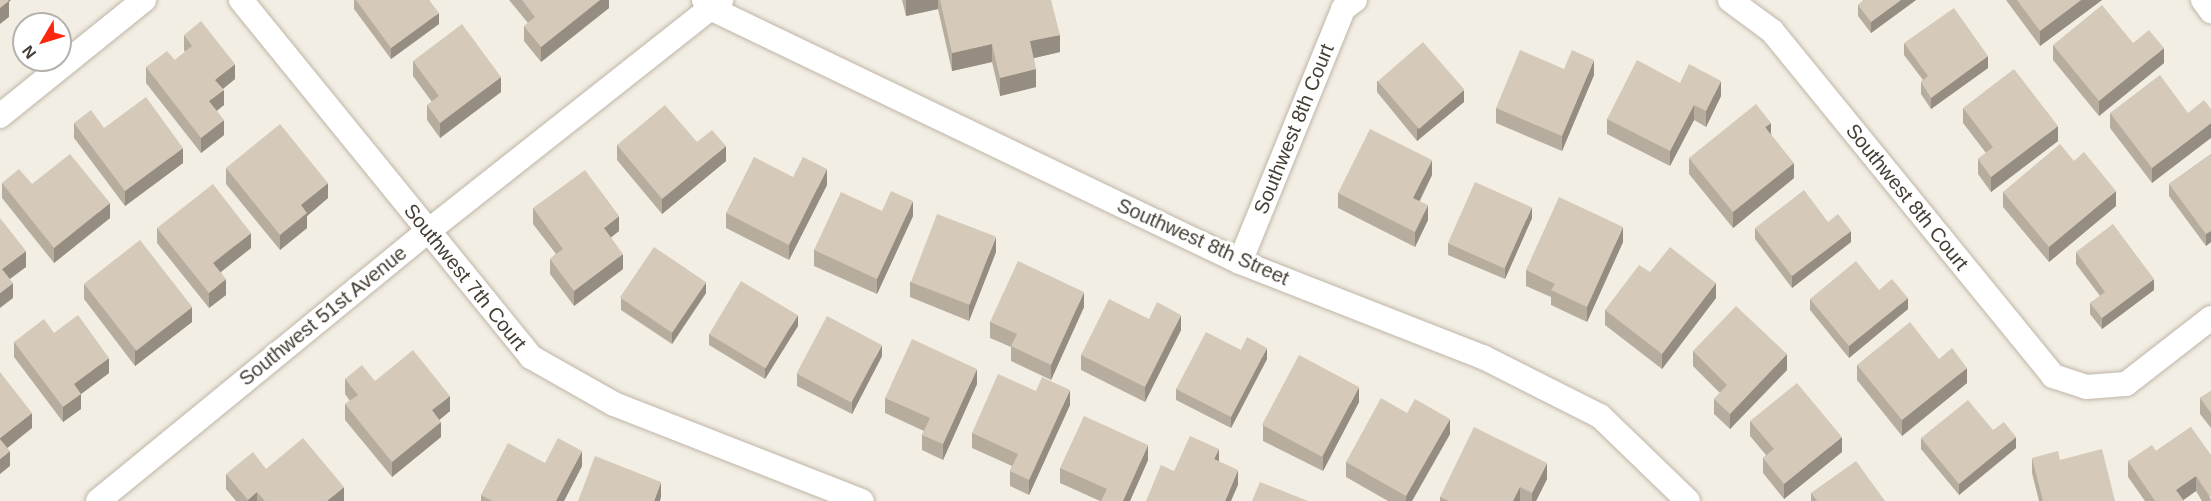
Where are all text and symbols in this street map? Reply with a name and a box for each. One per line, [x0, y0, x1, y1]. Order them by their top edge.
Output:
north arrow [12, 12, 72, 72]
street label: Southwest 8th Court [1249, 40, 1339, 218]
text: N [19, 42, 39, 62]
street label: Southwest 8th Court [1841, 119, 1973, 275]
street label: Southwest 8th Street [1113, 193, 1293, 291]
street label: Southwest 7th Court [399, 199, 531, 355]
street label: Southwest 51st Avenue [234, 241, 412, 391]

